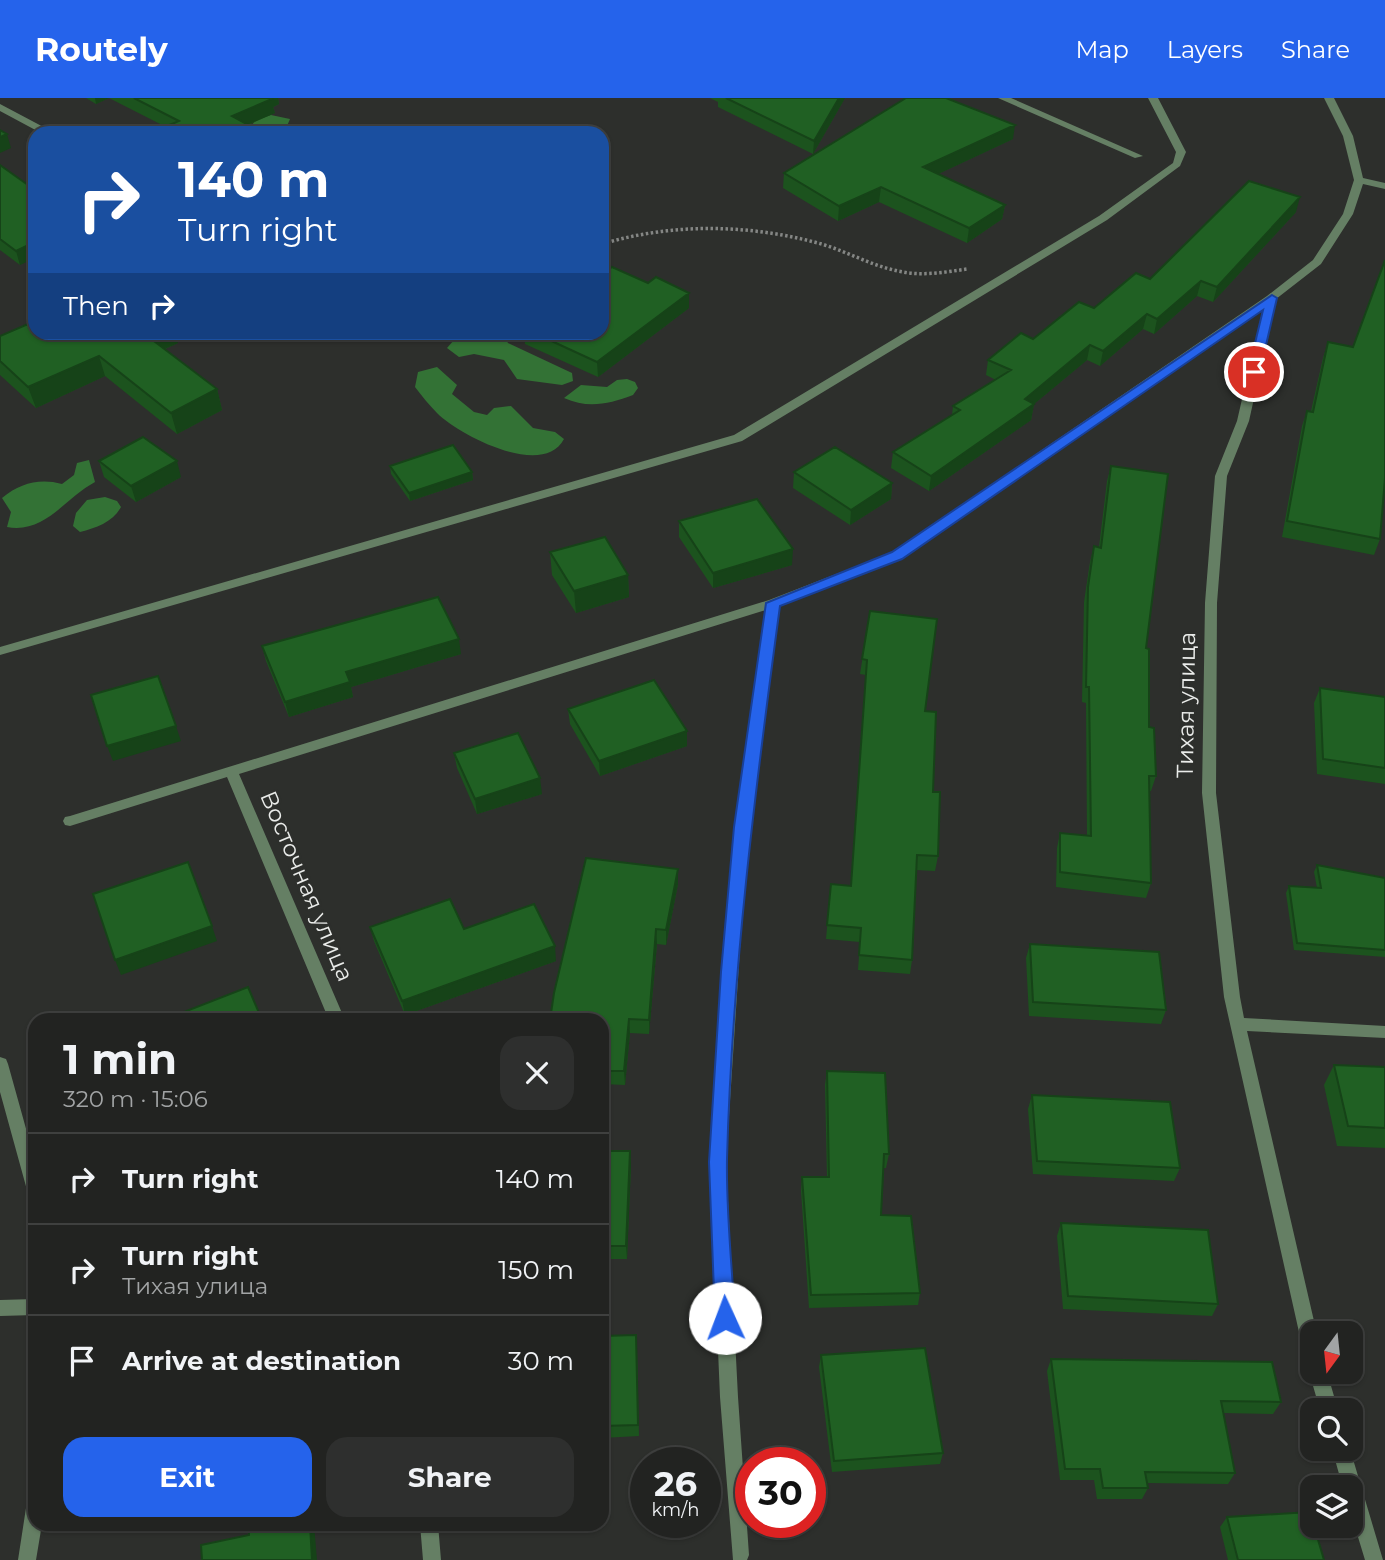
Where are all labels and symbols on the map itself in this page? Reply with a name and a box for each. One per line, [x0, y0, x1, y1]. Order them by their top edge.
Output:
pin [1224, 342, 1284, 402]
street label: Тихая улица [1171, 632, 1201, 778]
street label: Восточная улица [254, 787, 360, 985]
position arrow [688, 1281, 762, 1355]
north arrow [1300, 1321, 1363, 1384]
speed limit sign: 30 [735, 1447, 826, 1538]

